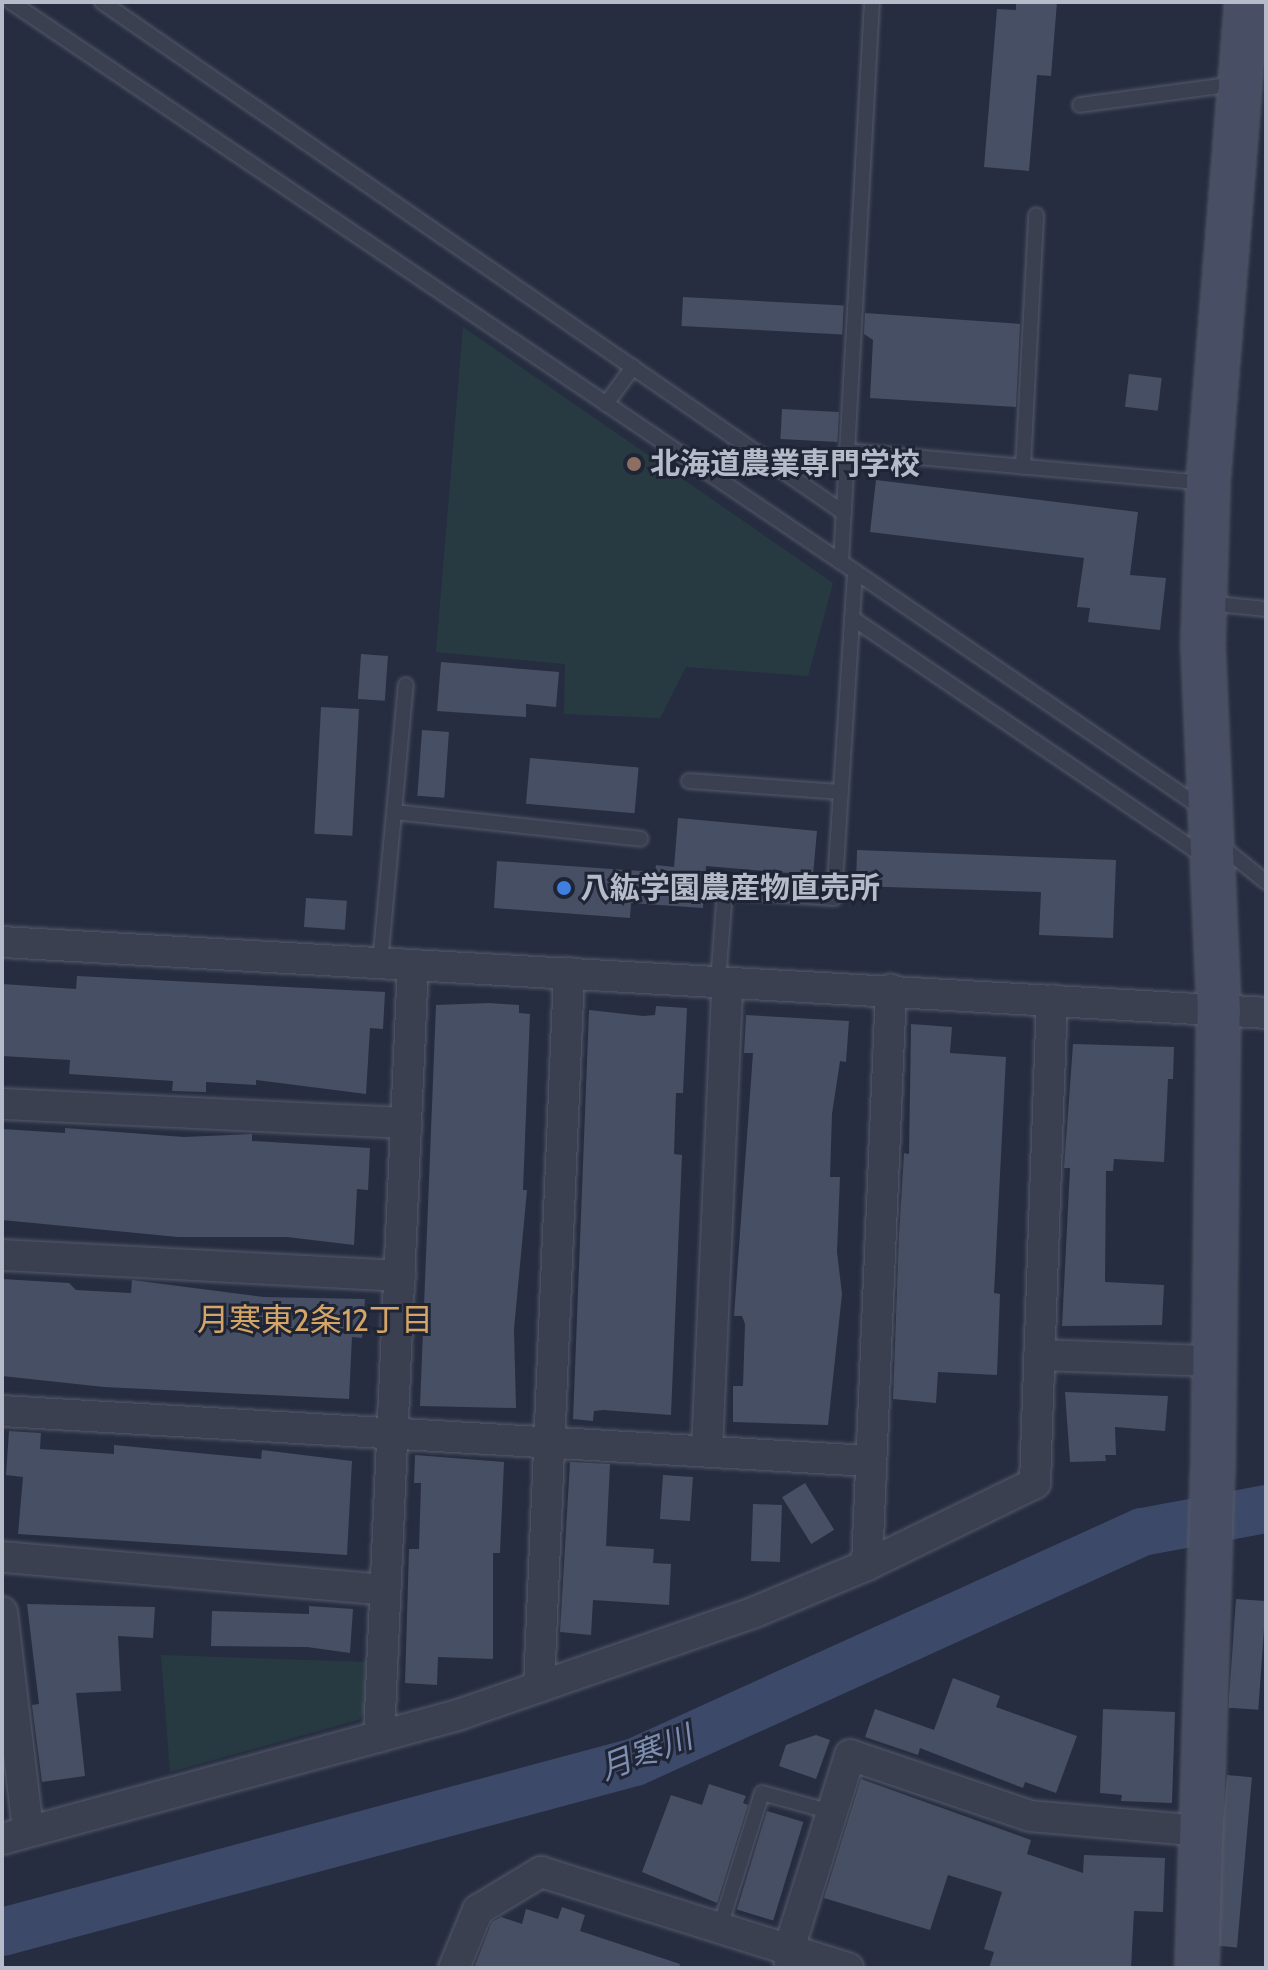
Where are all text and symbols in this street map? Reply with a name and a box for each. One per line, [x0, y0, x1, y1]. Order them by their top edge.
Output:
place label: 北海道農業専門学校 [650, 446, 920, 482]
marker: 北海道農業専門学校 [625, 455, 643, 473]
place label: 八紘学園農産物直売所 [580, 870, 880, 906]
marker: 八紘学園農産物直売所 [555, 879, 573, 897]
district label: 月寒東2条12丁目 [197, 1301, 433, 1339]
water label: 月寒川 [594, 1718, 698, 1788]

